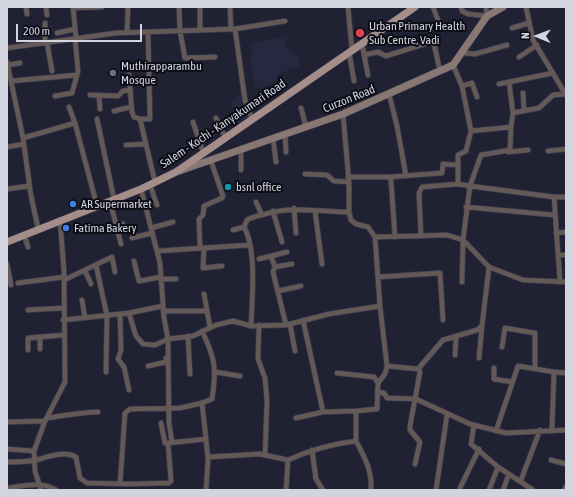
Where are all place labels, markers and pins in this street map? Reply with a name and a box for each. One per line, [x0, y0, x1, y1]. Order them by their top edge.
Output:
place label: Urban Primary Health Sub Centre, Vadi [369, 19, 465, 47]
marker: Urban Primary Health Sub Centre, Vadi [354, 27, 366, 39]
place label: Muthirapparambu Mosque [121, 59, 202, 87]
marker: Muthirapparambu Mosque [108, 68, 118, 78]
place label: bsnl office [236, 180, 281, 194]
marker: bsnl office [223, 182, 233, 192]
place label: AR Supermarket [81, 197, 152, 211]
marker: AR Supermarket [68, 199, 78, 209]
place label: Fatima Bakery [74, 221, 136, 235]
marker: Fatima Bakery [61, 223, 71, 233]

